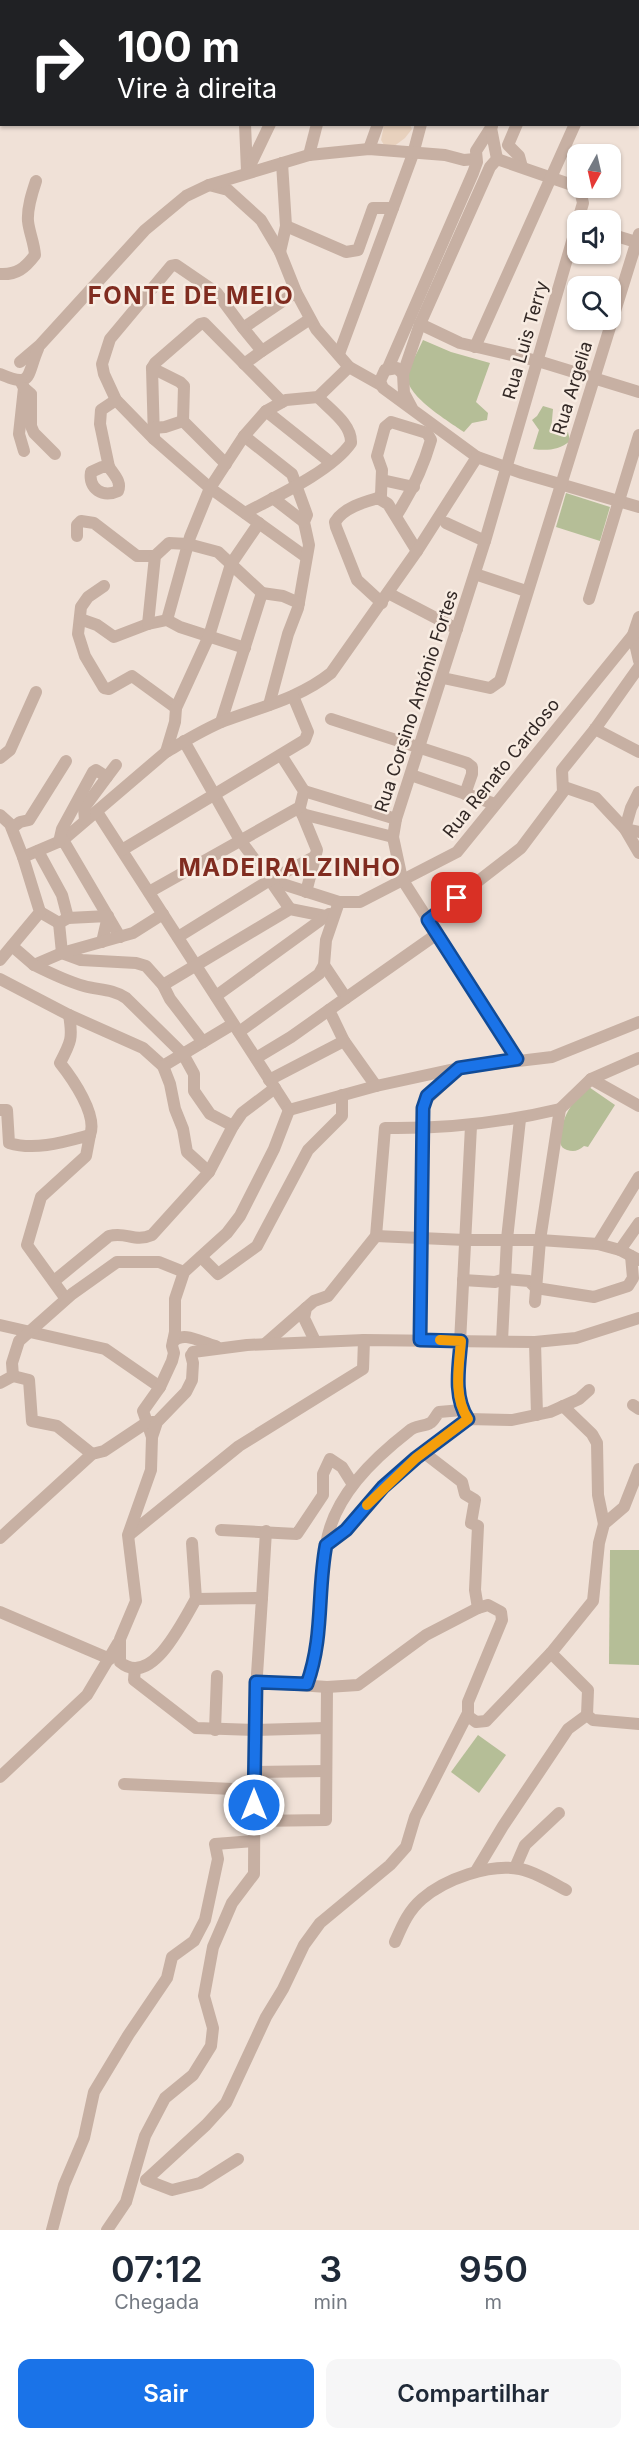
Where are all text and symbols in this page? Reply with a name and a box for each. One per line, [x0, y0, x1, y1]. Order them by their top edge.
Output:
text: 100 m [117, 21, 240, 72]
icon: right [18, 24, 96, 102]
text: Vire à direita [117, 72, 277, 105]
north arrow [567, 144, 621, 198]
map controls [567, 144, 621, 330]
button: sound [567, 210, 621, 264]
button: search [567, 276, 621, 330]
street label: Rua Luis Terry [498, 278, 552, 402]
district label: FONTE DE MEIO [88, 281, 294, 310]
street label: Rua Argelia [548, 339, 596, 437]
street label: Rua Corsino António Fortes [370, 587, 462, 815]
street label: Rua Renato Cardoso [438, 694, 564, 842]
district label: MADEIRALZINHO [178, 853, 402, 882]
pin [431, 872, 482, 923]
icon: arrive [440, 881, 473, 914]
position arrow [222, 1773, 286, 1837]
text: 07:12 [111, 2247, 203, 2291]
text: 3 [319, 2247, 342, 2291]
text: 950 [459, 2247, 528, 2291]
text: Chegada [114, 2290, 199, 2314]
text: min [314, 2290, 348, 2314]
text: m [485, 2290, 502, 2314]
button: Sair [18, 2359, 314, 2428]
button: Compartilhar [326, 2359, 621, 2428]

